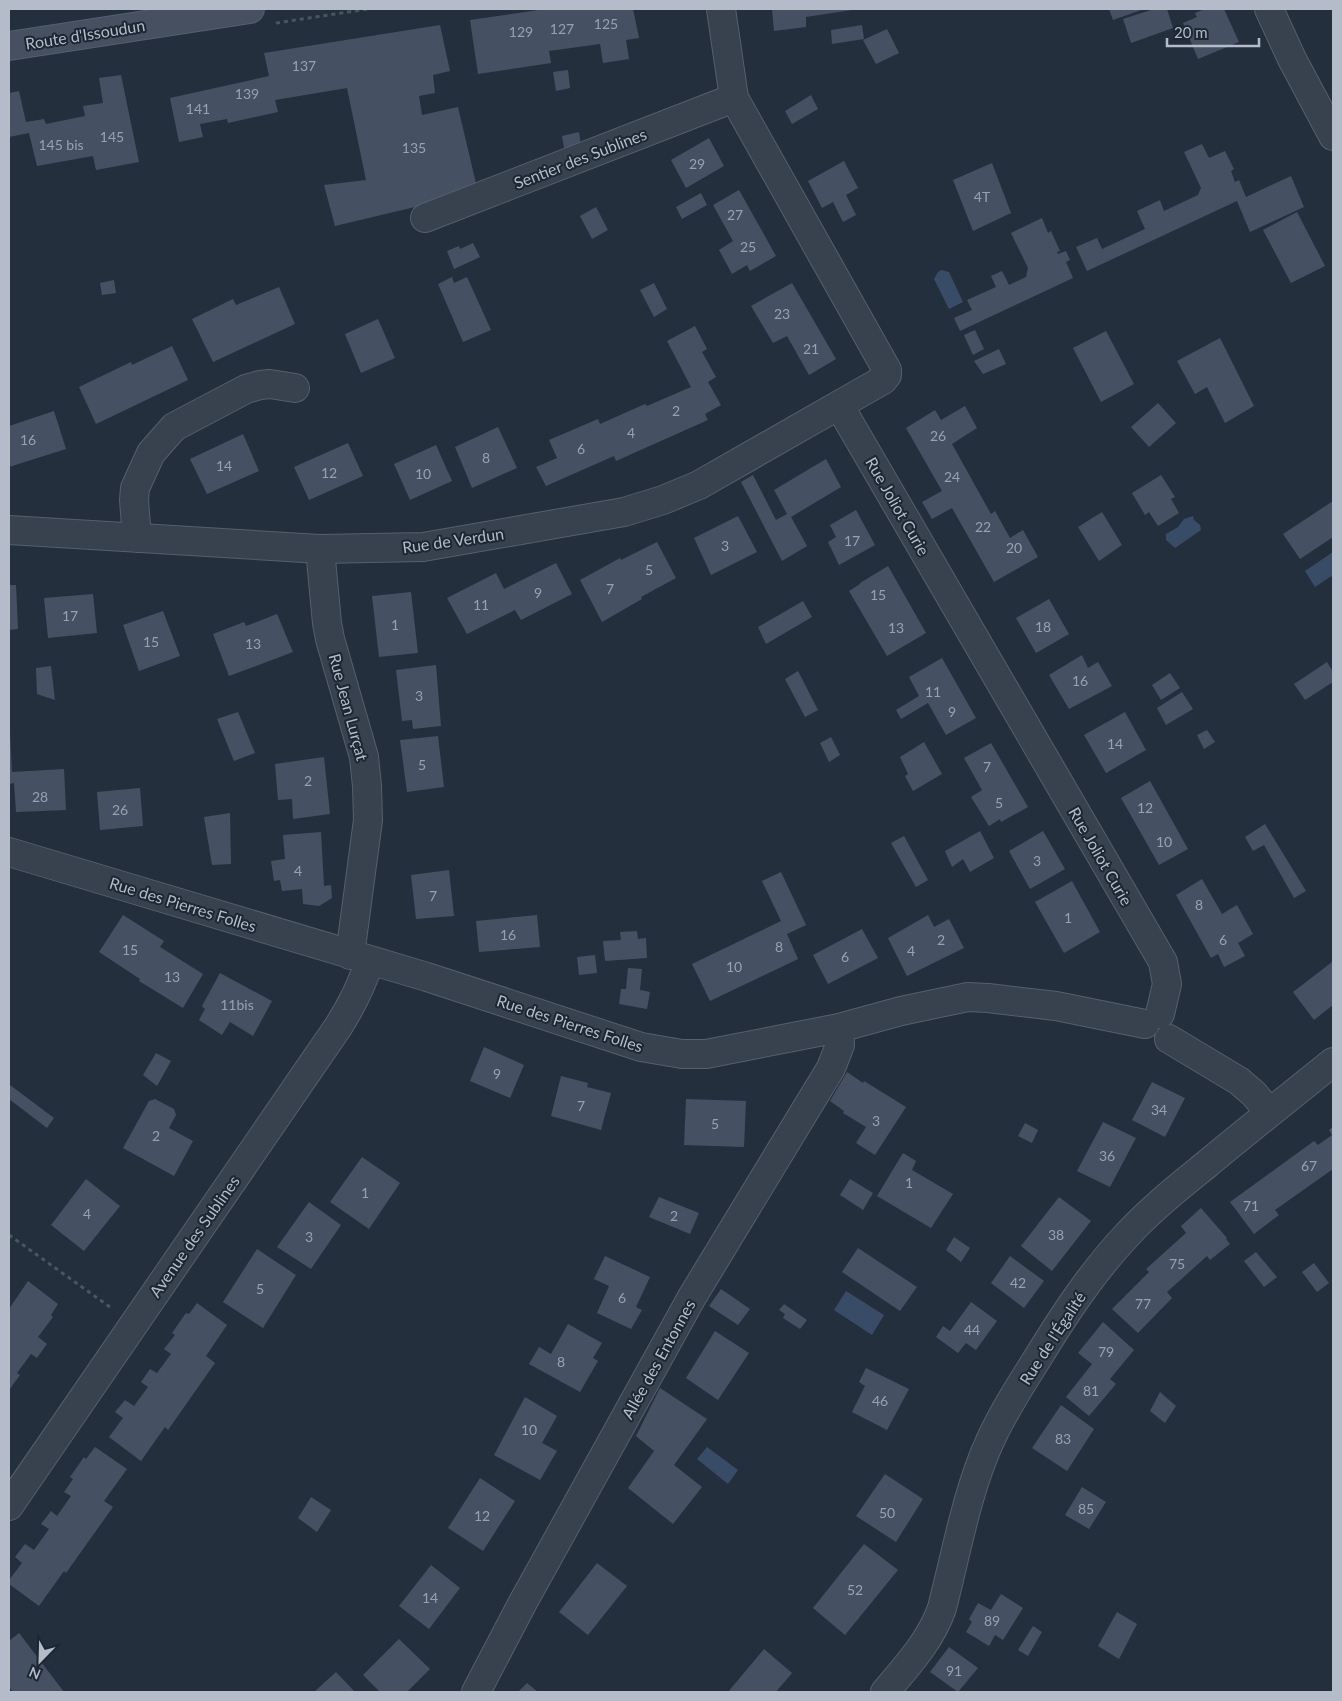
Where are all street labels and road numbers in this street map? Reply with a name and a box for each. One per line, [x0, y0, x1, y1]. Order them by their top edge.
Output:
street label: Route d'Issoudun [24, 15, 146, 53]
street label: Sentier des Sublines [511, 124, 649, 192]
street label: Rue Joliot Curie [862, 454, 934, 558]
street label: Rue de Verdun [401, 523, 505, 557]
street label: Rue Jean Lurçat [326, 651, 372, 763]
street label: Rue Joliot Curie [1065, 804, 1137, 908]
street label: Rue des Pierres Folles [107, 873, 259, 935]
street label: Rue des Pierres Folles [495, 990, 646, 1056]
street label: Avenue des Sublines [145, 1172, 243, 1300]
street label: Rue de l'Égalité [1015, 1288, 1089, 1388]
street label: Allée des Entonnes [617, 1296, 699, 1422]

